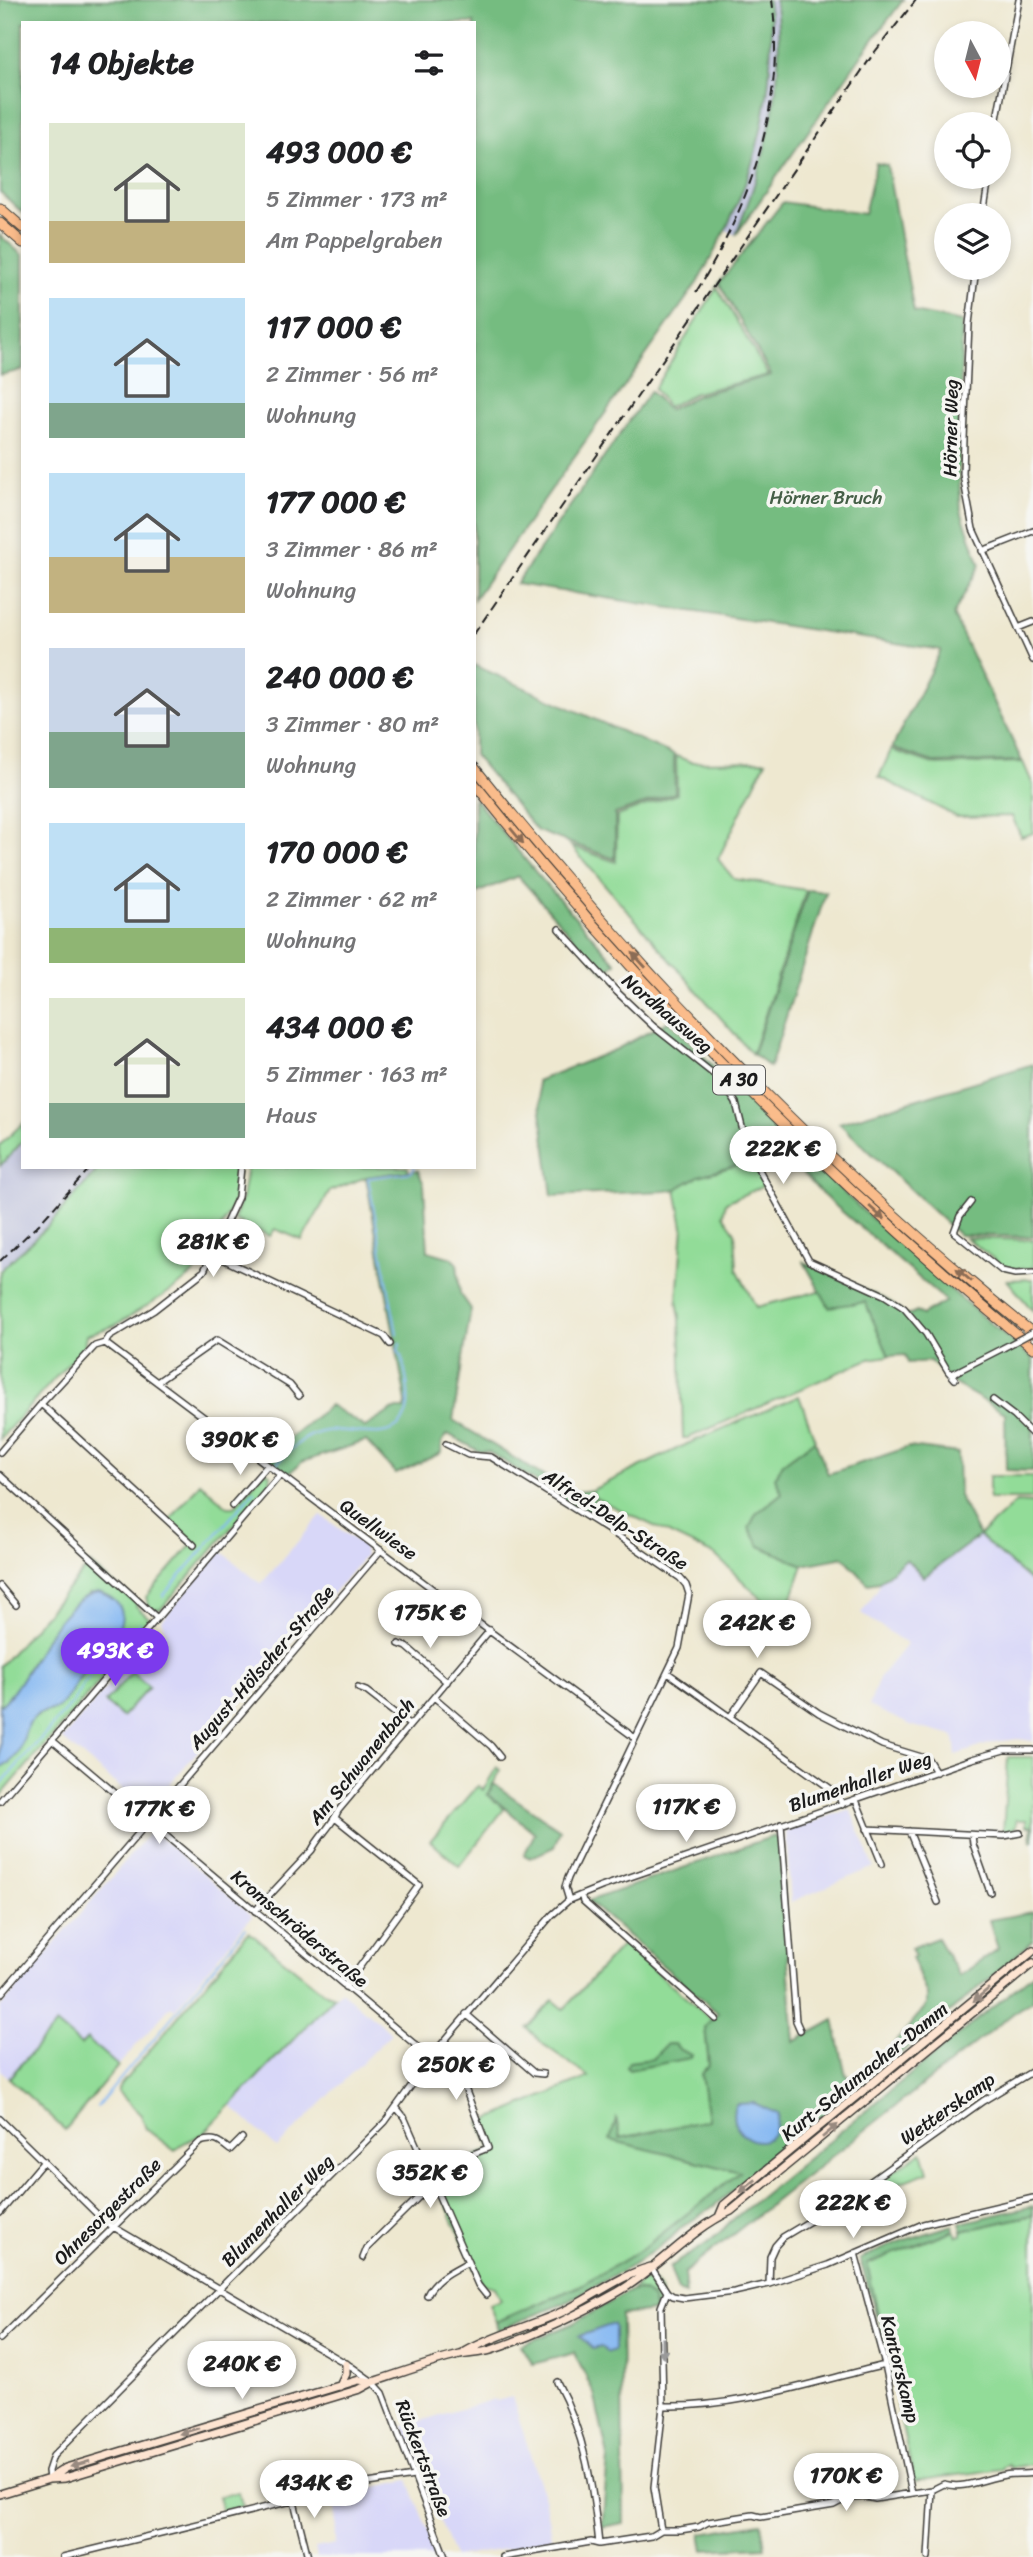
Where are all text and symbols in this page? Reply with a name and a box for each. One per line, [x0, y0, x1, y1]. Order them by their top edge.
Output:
north arrow [934, 21, 1012, 98]
map controls [934, 21, 1011, 280]
text: 14 Objekte [49, 36, 194, 90]
icon: filters [410, 44, 448, 82]
button: locate [934, 112, 1011, 189]
text: 493 000 € [266, 125, 412, 179]
icon: home [105, 151, 189, 235]
text: 5 Zimmer · 173 m² [266, 179, 448, 220]
button: layers [934, 203, 1011, 280]
text: Am Pappelgraben [266, 220, 442, 261]
text: 117 000 € [266, 300, 401, 354]
icon: home [105, 326, 189, 410]
text: 2 Zimmer · 56 m² [266, 354, 439, 395]
street label: Hörner Weg [933, 379, 968, 477]
text: Wohnung [266, 395, 356, 436]
text: 177 000 € [266, 475, 406, 529]
park label: Hörner Bruch [769, 481, 883, 514]
icon: home [105, 501, 189, 585]
text: 3 Zimmer · 86 m² [266, 529, 438, 570]
text: Wohnung [266, 570, 356, 611]
text: 240 000 € [266, 650, 413, 704]
icon: home [105, 676, 189, 760]
text: 3 Zimmer · 80 m² [266, 704, 439, 745]
text: Wohnung [266, 745, 356, 786]
text: 170 000 € [266, 825, 407, 879]
one-way arrow [509, 828, 524, 845]
icon: home [105, 851, 189, 935]
text: 2 Zimmer · 62 m² [266, 879, 438, 920]
text: Wohnung [266, 920, 356, 961]
one-way arrow [631, 952, 647, 969]
street label: Nordhausweg [614, 965, 721, 1062]
text: 434 000 € [266, 1000, 412, 1054]
icon: home [105, 1026, 189, 1110]
text: 5 Zimmer · 163 m² [266, 1054, 448, 1095]
road number: A 30 [713, 1065, 765, 1094]
text: Haus [266, 1095, 317, 1136]
pin: 222K € [726, 1126, 840, 1186]
text: 222K € [745, 1128, 821, 1169]
one-way arrow [868, 1205, 886, 1221]
pin: 281K € [156, 1220, 270, 1279]
text: 281K € [177, 1221, 249, 1262]
one-way arrow [955, 1268, 972, 1283]
pin: 390K € [183, 1418, 297, 1477]
text: 390K € [202, 1419, 278, 1460]
street label: Alfred-Delp-Straße [535, 1459, 696, 1579]
street label: Quellwiese [333, 1490, 425, 1569]
street label: August-Hölscher-Straße [179, 1577, 343, 1758]
pin: 175K € [373, 1590, 487, 1650]
text: 175K € [394, 1592, 466, 1633]
pin: 242K € [700, 1600, 814, 1660]
text: 242K € [719, 1602, 795, 1643]
pin: 493K € [58, 1628, 172, 1688]
text: 493K € [77, 1630, 153, 1671]
street label: Am Schwanenbach [299, 1690, 423, 1833]
street label: Blumenhaller Weg [784, 1741, 936, 1821]
pin: 117K € [629, 1784, 743, 1844]
pin: 177K € [102, 1786, 216, 1846]
text: 117K € [652, 1786, 720, 1827]
text: 177K € [123, 1788, 195, 1829]
street label: Kromschröderstraße [223, 1861, 376, 1996]
one-way arrow [972, 1987, 990, 2003]
street label: Kurt-Schumacher-Damm [773, 1993, 956, 2150]
pin: 250K € [399, 2042, 513, 2102]
text: 250K € [417, 2044, 495, 2085]
street label: Wetterskamp [892, 2063, 1002, 2154]
one-way arrow [822, 2124, 839, 2139]
street label: Blumenhaller Weg [213, 2146, 342, 2275]
street label: Ohnesorgestraße [45, 2149, 170, 2273]
pin: 352K € [373, 2150, 487, 2210]
text: 352K € [392, 2152, 468, 2193]
one-way arrow [740, 2178, 757, 2193]
pin: 222K € [796, 2180, 910, 2240]
text: 222K € [815, 2182, 891, 2223]
street label: Kantorskamp [871, 2312, 930, 2427]
one-way arrow [657, 2338, 669, 2360]
pin: 240K € [185, 2342, 299, 2401]
text: 240K € [203, 2343, 281, 2384]
street label: Rückertstraße [386, 2395, 461, 2522]
one-way arrow [179, 2427, 200, 2437]
pin: 170K € [789, 2454, 903, 2513]
text: 170K € [810, 2455, 882, 2496]
one-way arrow [70, 2460, 91, 2470]
pin: 434K € [257, 2460, 371, 2520]
text: 434K € [276, 2462, 352, 2503]

